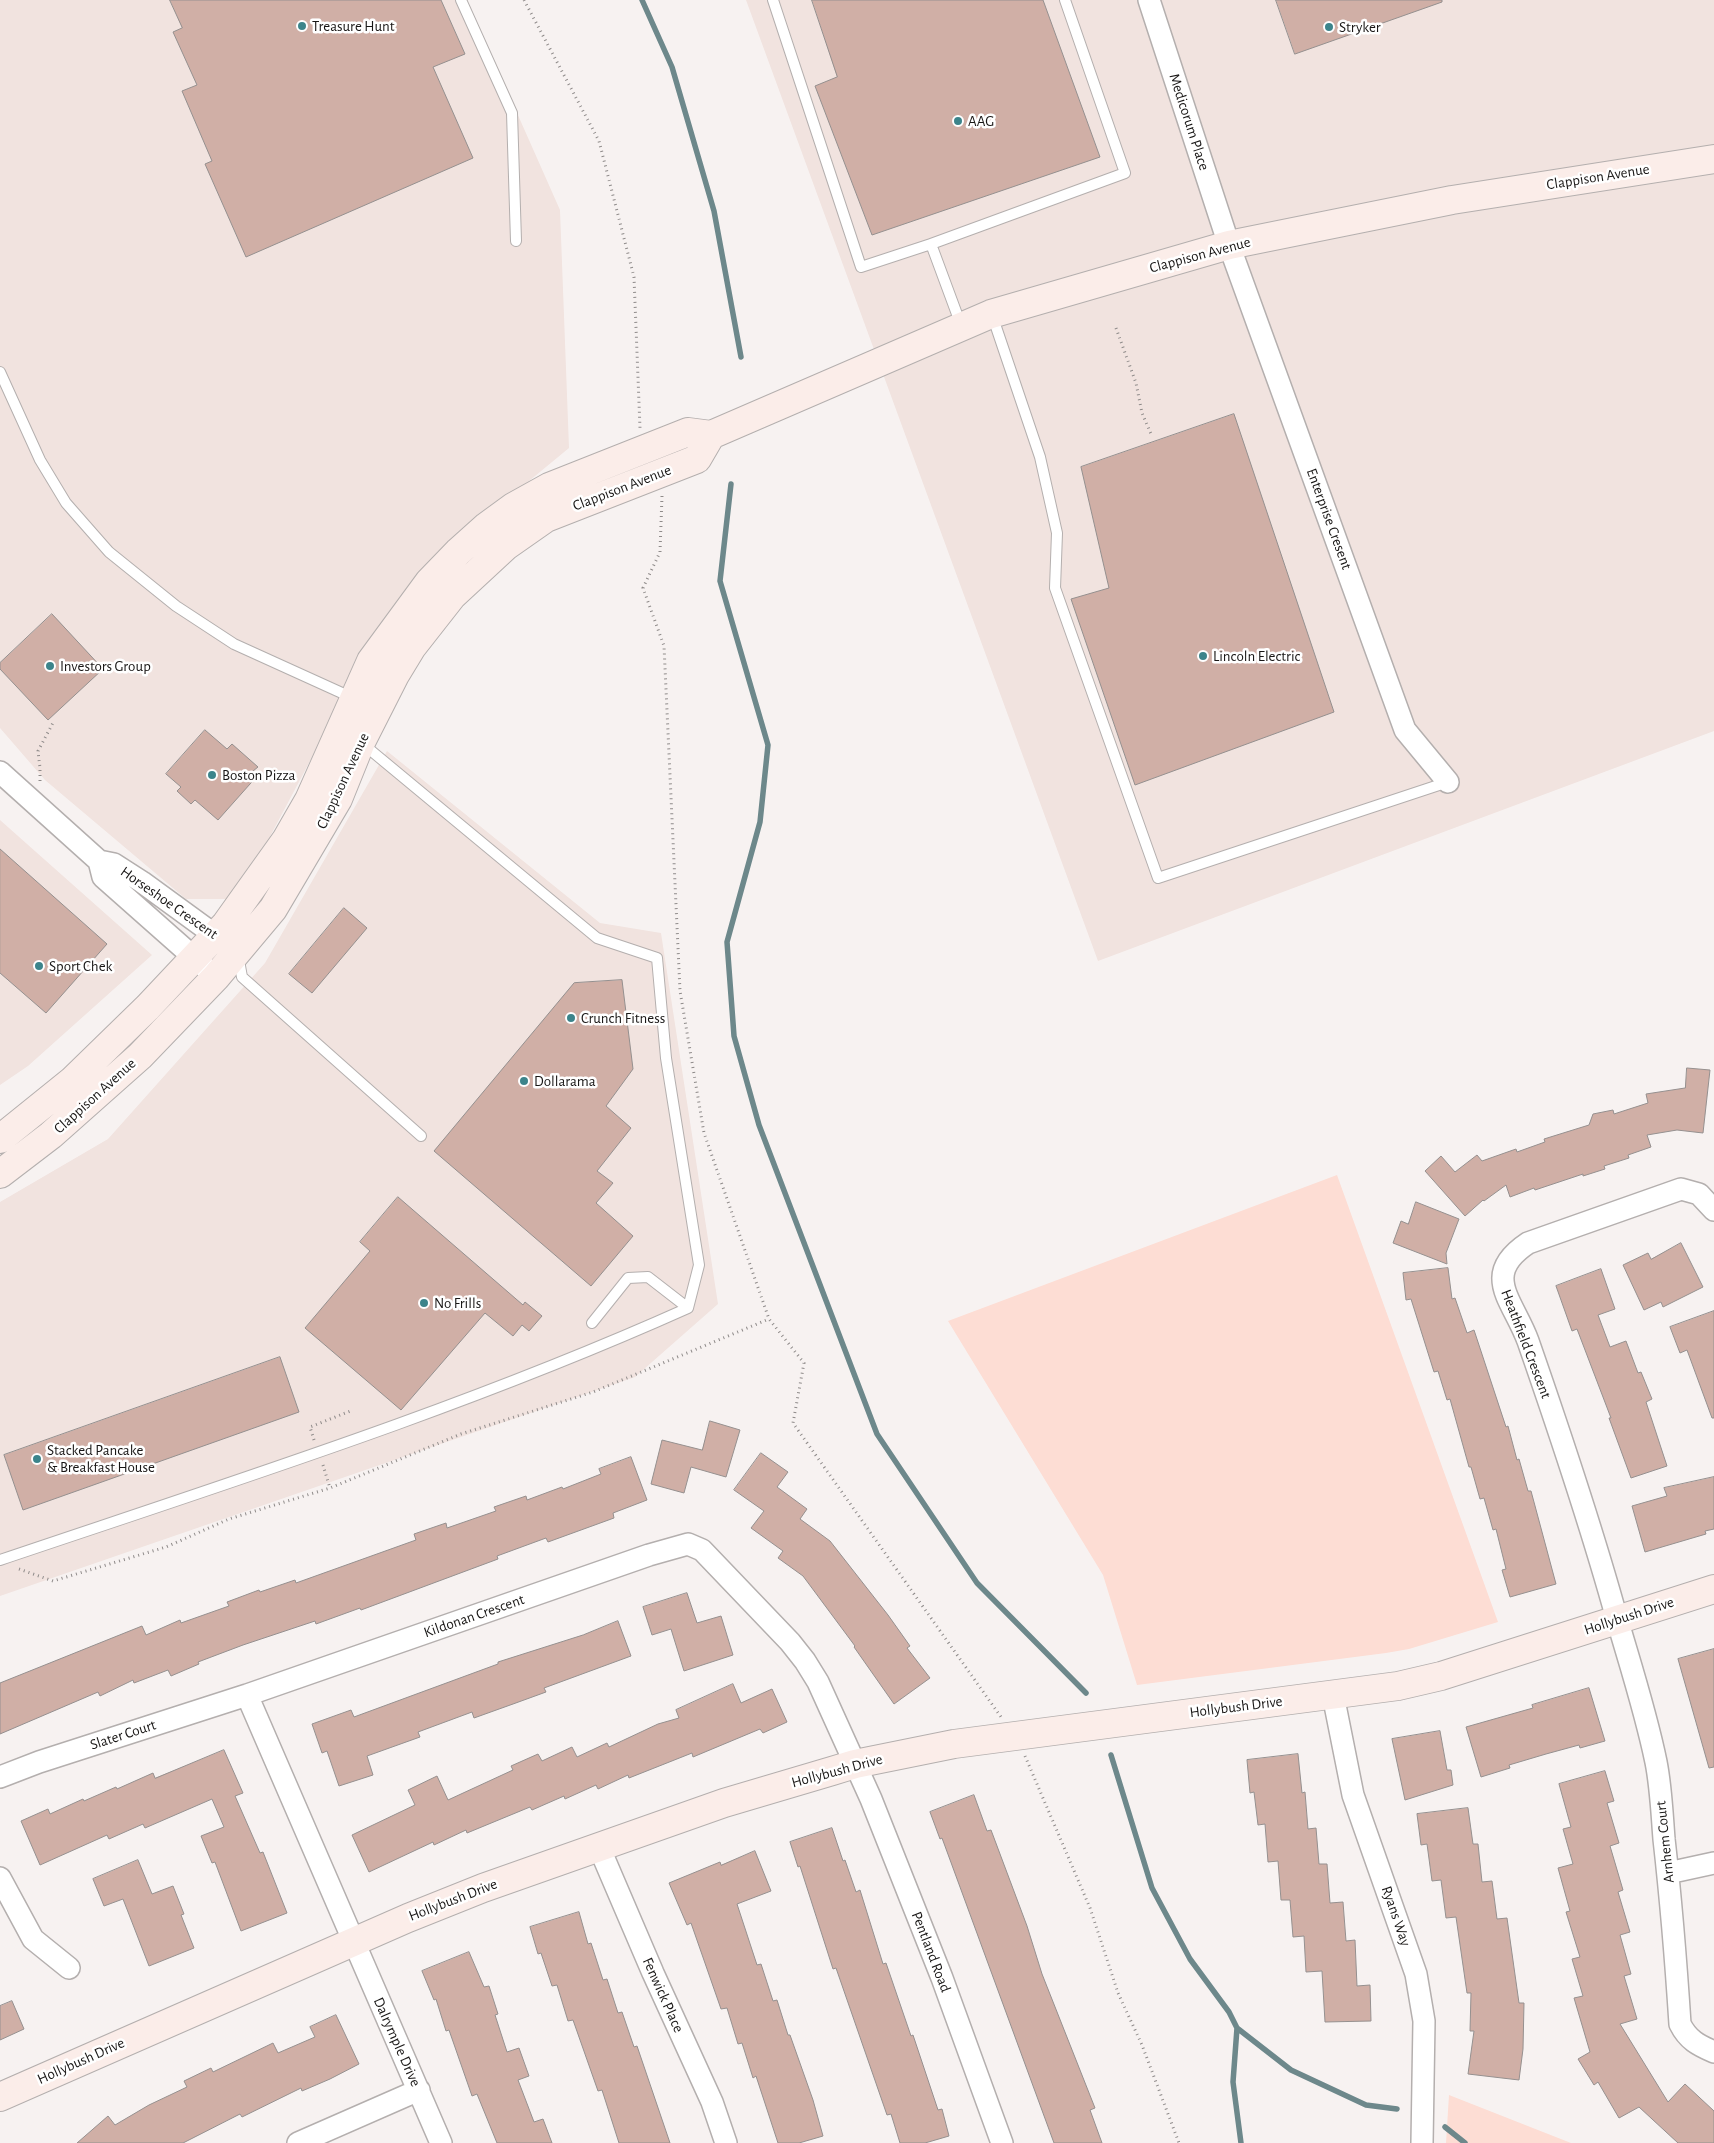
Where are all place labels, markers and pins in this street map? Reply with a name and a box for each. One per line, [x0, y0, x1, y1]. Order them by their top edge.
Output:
place label: Treasure Hunt [312, 17, 394, 35]
place label: Stryker [1339, 18, 1381, 36]
marker: Treasure Hunt [296, 20, 308, 32]
marker: Stryker [1323, 21, 1335, 33]
place label: AAG [968, 112, 994, 130]
marker: AAG [952, 115, 964, 127]
place label: Lincoln Electric [1213, 647, 1300, 665]
marker: Lincoln Electric [1197, 650, 1209, 662]
place label: Investors Group [60, 657, 151, 675]
marker: Investors Group [44, 660, 56, 672]
place label: Boston Pizza [222, 766, 296, 784]
marker: Boston Pizza [206, 769, 218, 781]
place label: Sport Chek [49, 957, 112, 975]
marker: Sport Chek [33, 960, 45, 972]
place label: Crunch Fitness [581, 1009, 665, 1027]
marker: Crunch Fitness [565, 1012, 577, 1024]
place label: Dollarama [534, 1072, 596, 1090]
marker: Dollarama [518, 1075, 530, 1087]
place label: No Frills [434, 1294, 481, 1312]
marker: No Frills [418, 1297, 430, 1309]
place label: Stacked Pancake & Breakfast House [47, 1441, 155, 1476]
marker: Stacked Pancake & Breakfast House [31, 1453, 43, 1465]

